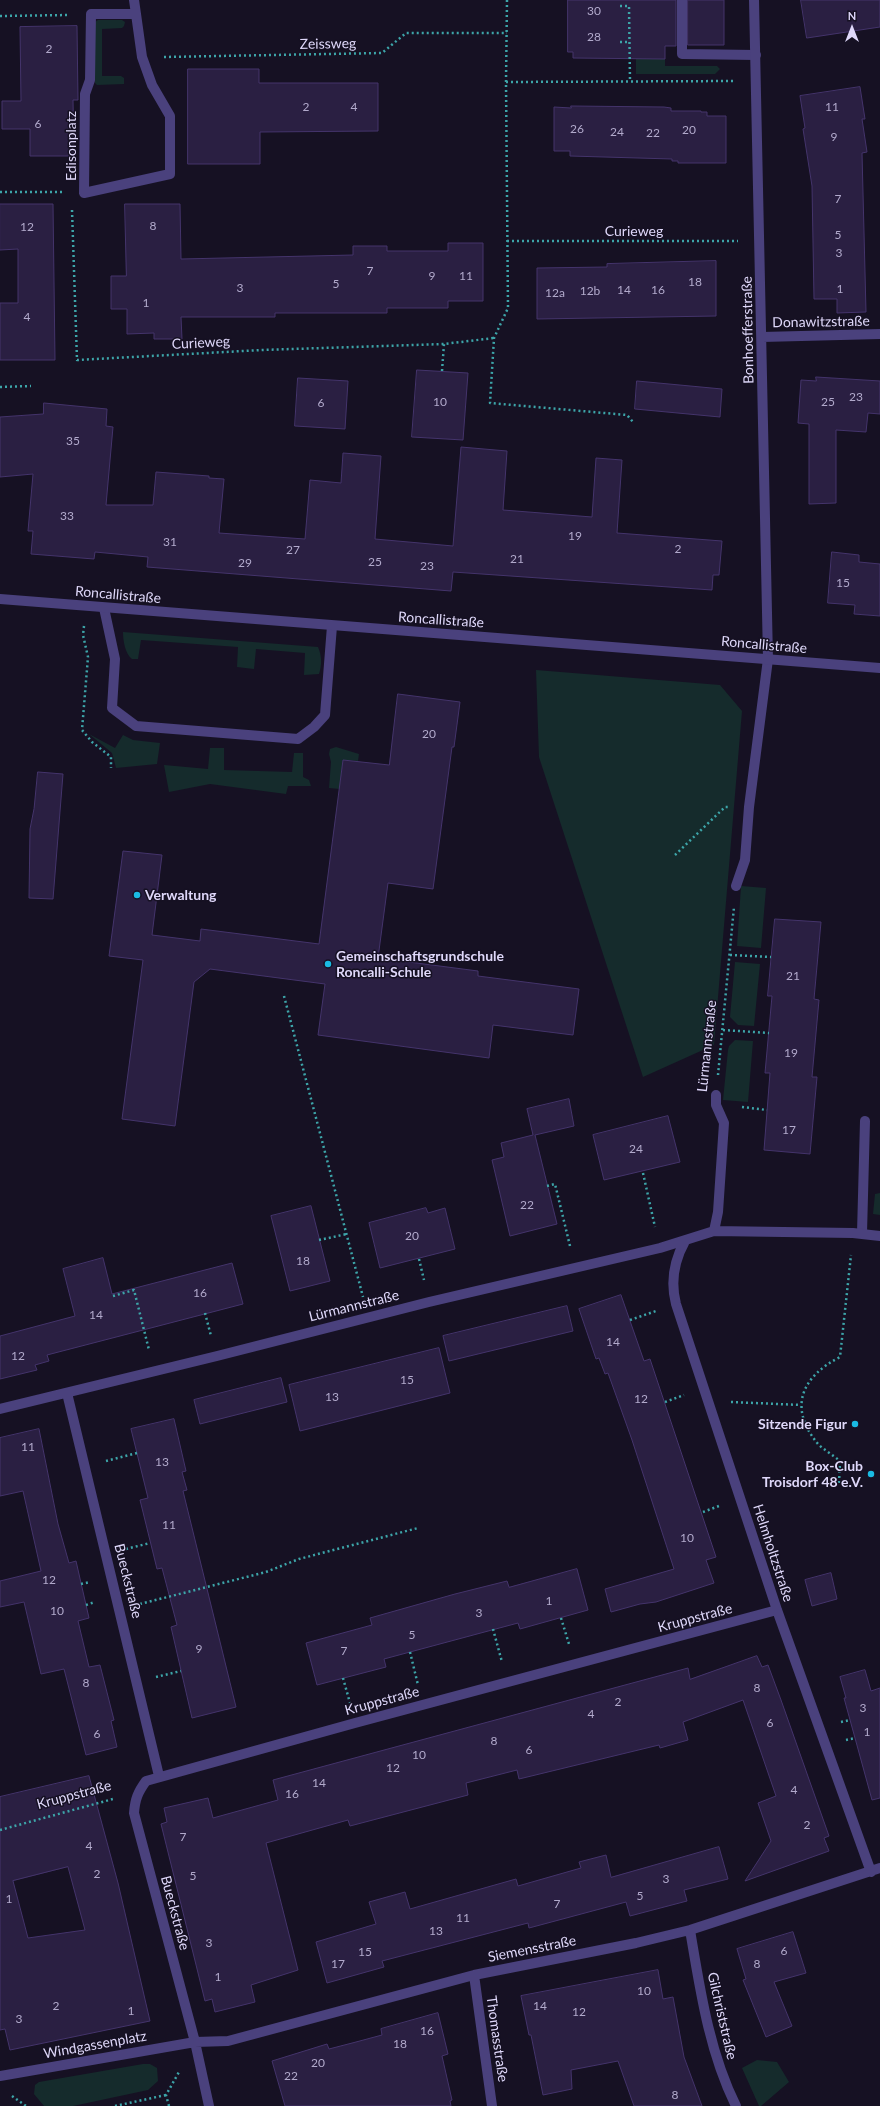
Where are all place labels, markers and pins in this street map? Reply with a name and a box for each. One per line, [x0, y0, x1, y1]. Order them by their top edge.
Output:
place label: Verwaltung [145, 887, 216, 903]
marker: Verwaltung [132, 890, 142, 900]
place label: Gemeinschaftsgrundschule Roncalli-Schule [336, 948, 504, 980]
marker: Gemeinschaftsgrundschule Roncalli-Schule [323, 959, 333, 969]
place label: Sitzende Figur [758, 1416, 847, 1432]
marker: Sitzende Figur [850, 1419, 860, 1429]
place label: Box-Club Troisdorf 48 e.V. [762, 1458, 863, 1490]
marker: Box-Club Troisdorf 48 e.V. [866, 1469, 876, 1479]

